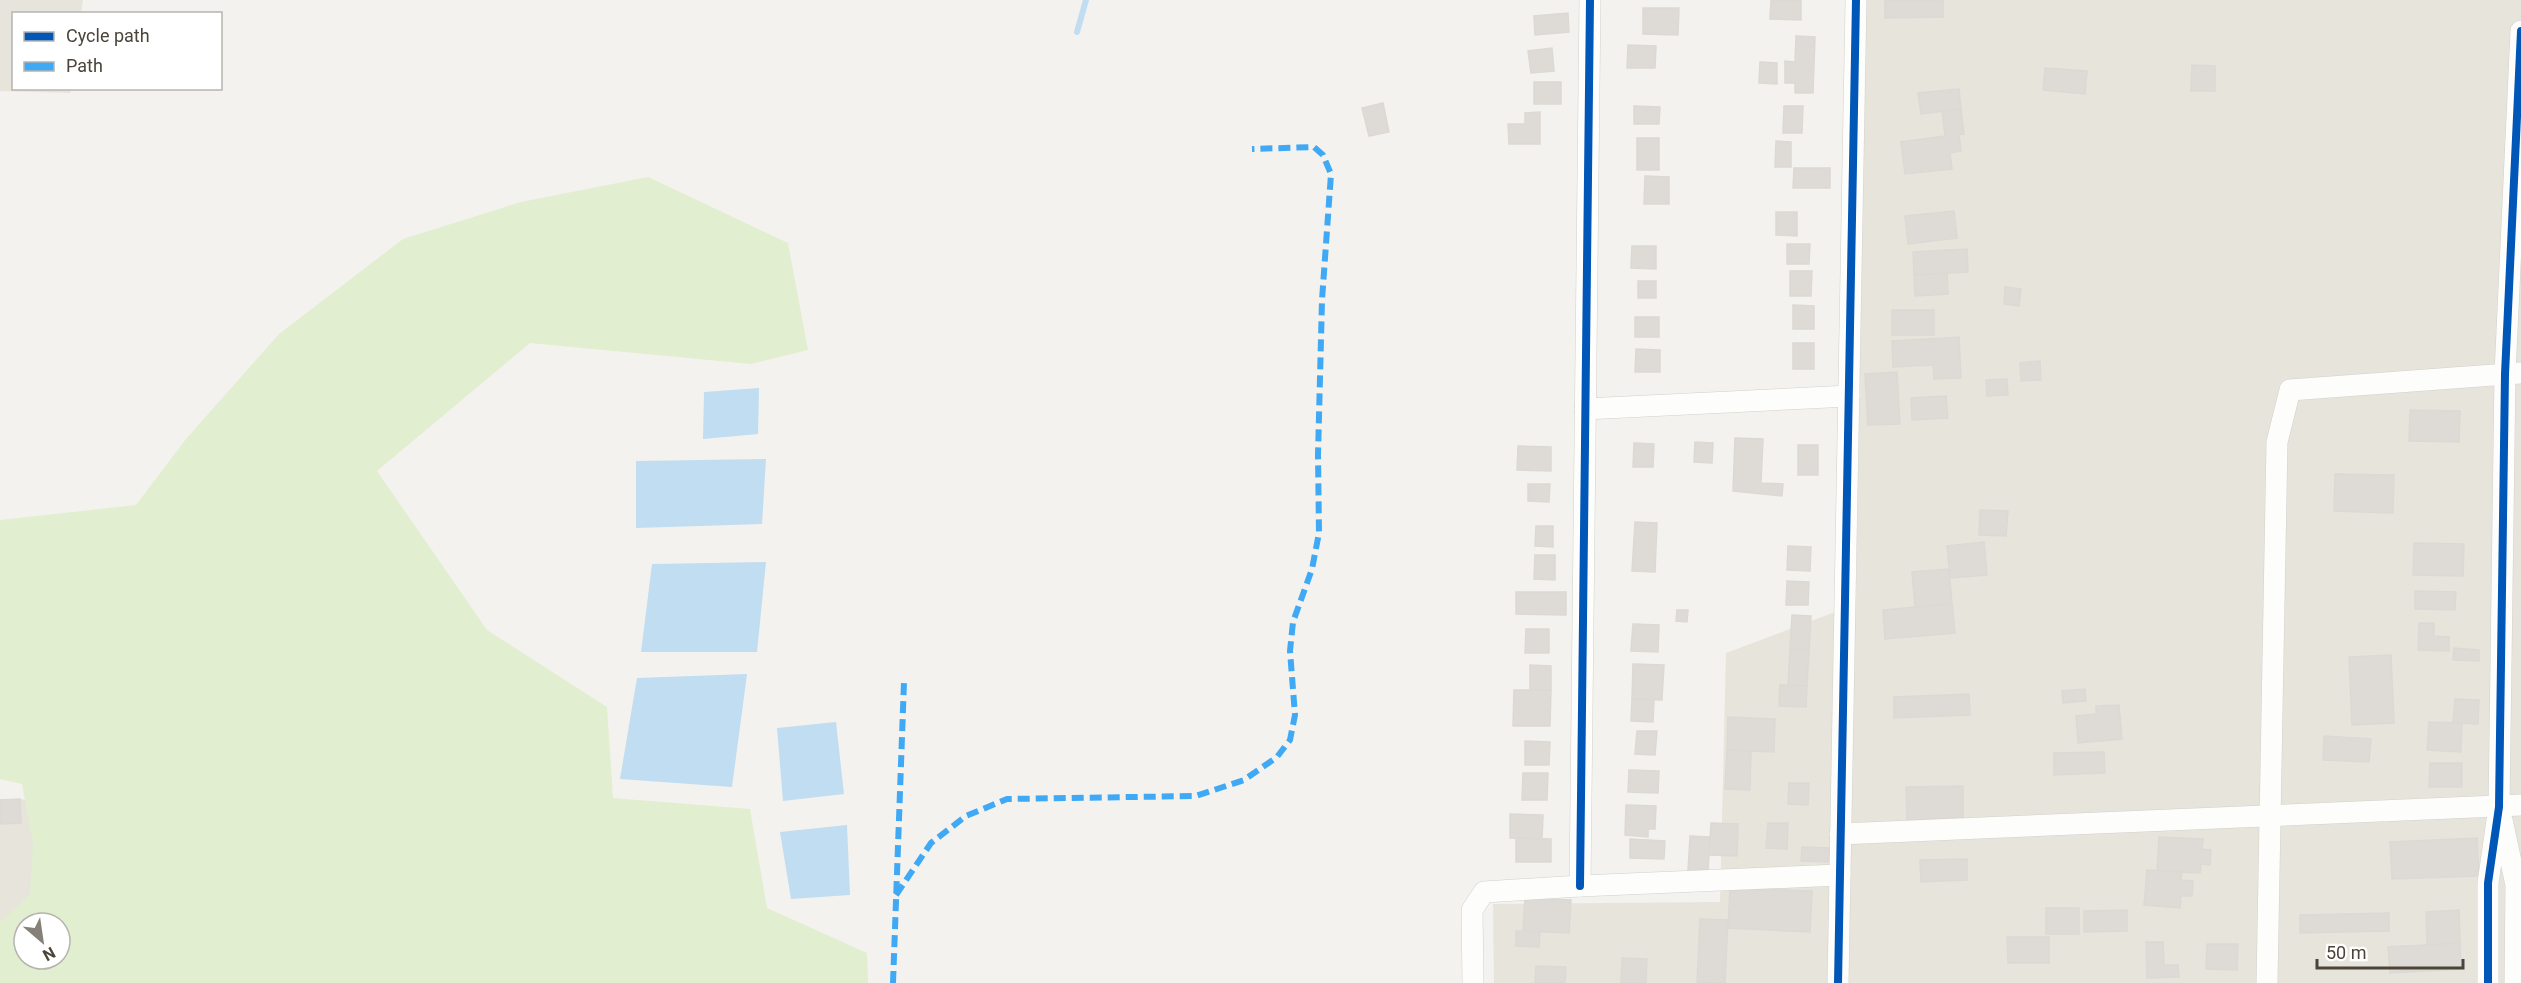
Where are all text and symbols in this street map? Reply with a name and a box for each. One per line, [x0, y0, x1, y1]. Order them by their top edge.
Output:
legend [12, 12, 222, 90]
text: Cycle path [66, 25, 150, 46]
text: Path [66, 55, 103, 76]
north arrow [12, 911, 72, 971]
scale bar [2317, 932, 2462, 970]
text: 50 m [2326, 942, 2366, 963]
text: N [39, 943, 59, 965]

